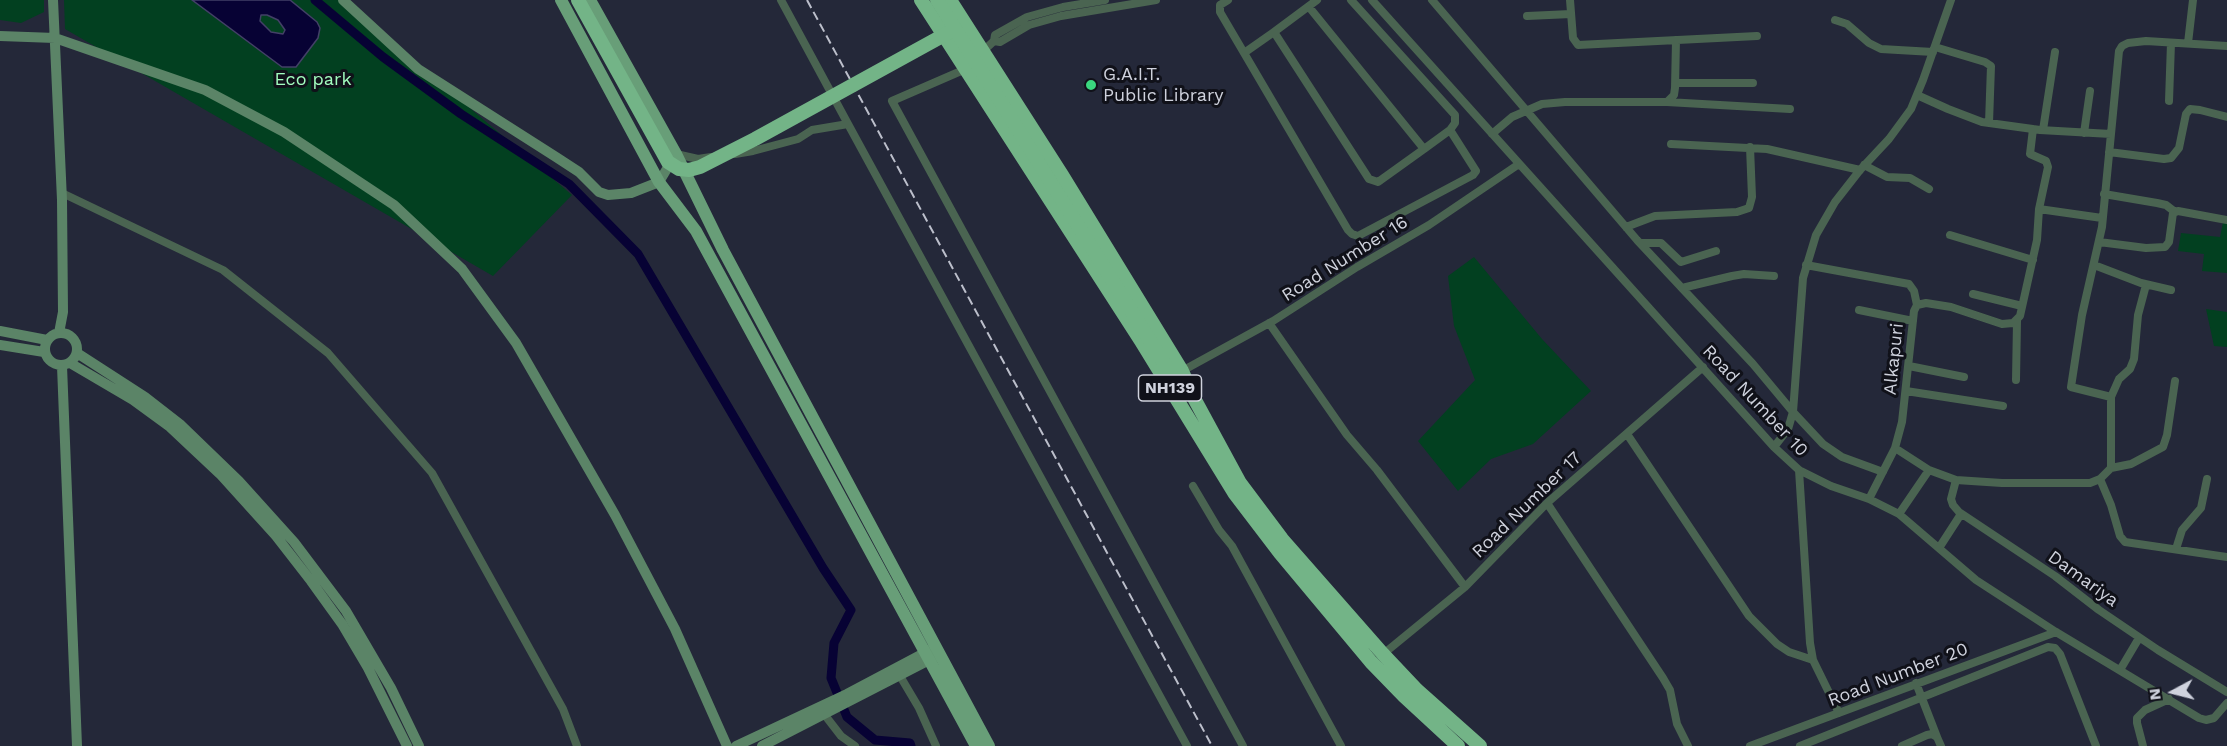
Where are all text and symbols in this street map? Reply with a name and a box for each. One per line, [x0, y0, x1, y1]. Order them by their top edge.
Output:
place label: G.A.I.T. Public Library [1103, 64, 1224, 106]
park label: Eco park [274, 69, 352, 91]
marker: G.A.I.T. Public Library [1084, 78, 1098, 92]
street label: Road Number 16 [1278, 212, 1412, 306]
street label: Alkapuri [1879, 322, 1909, 396]
street label: Road Number 10 [1698, 341, 1812, 461]
road number: NH139 [1138, 375, 1202, 401]
street label: Road Number 17 [1468, 447, 1586, 563]
street label: Damariya [2044, 546, 2122, 612]
street label: Road Number 20 [1825, 638, 1971, 712]
north arrow [2143, 662, 2203, 722]
text: N [2144, 687, 2165, 701]

